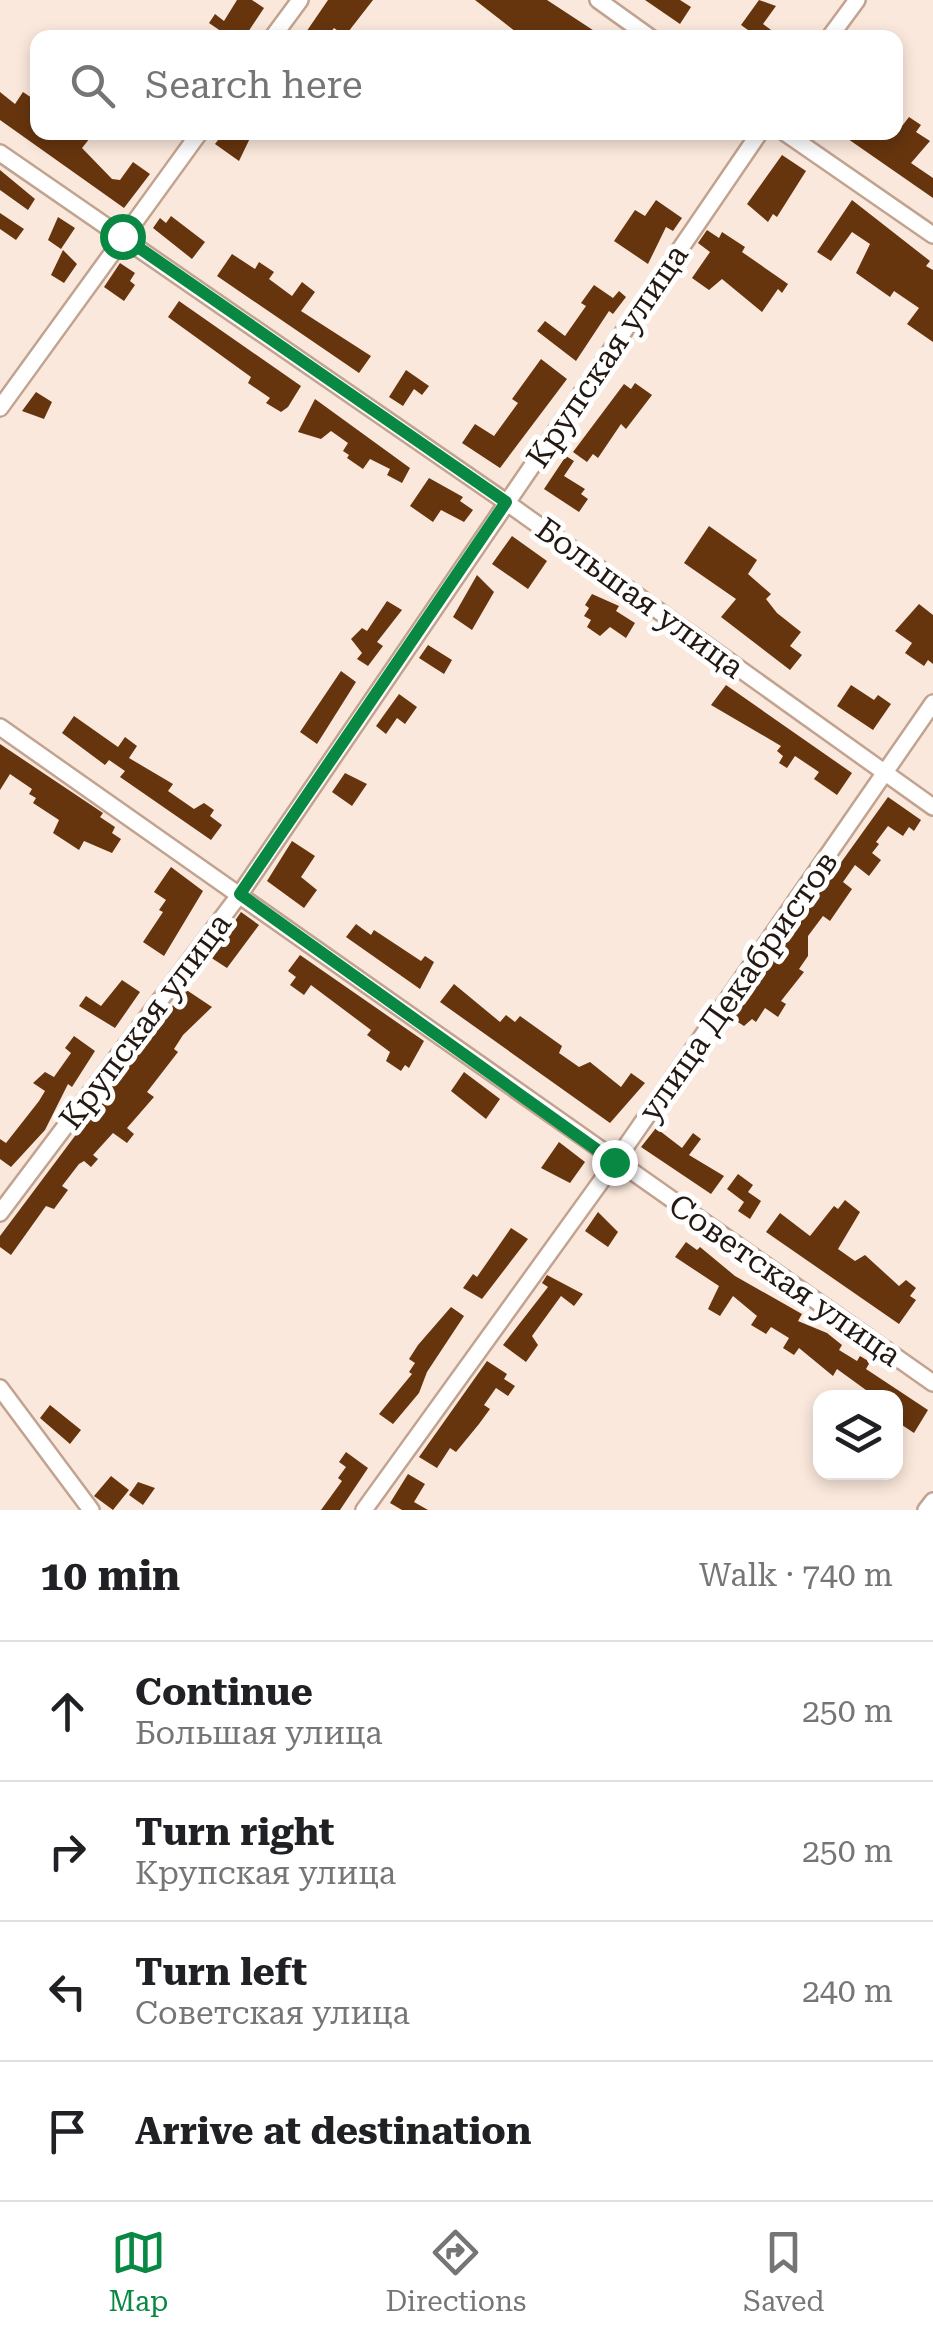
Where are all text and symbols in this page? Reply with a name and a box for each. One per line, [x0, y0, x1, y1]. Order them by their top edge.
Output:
search box [30, 30, 903, 140]
icon: search [65, 58, 120, 113]
text: Search here [145, 63, 363, 107]
route start [100, 214, 146, 260]
street label: Крупская улица [518, 237, 696, 475]
street label: Большая улица [529, 510, 751, 686]
street label: улица Декабристов [630, 844, 846, 1128]
street label: Крупская улица [51, 905, 239, 1137]
route end [592, 1140, 638, 1186]
street label: Советская улица [662, 1186, 908, 1374]
map controls [813, 1390, 903, 1480]
button: layers [813, 1390, 903, 1480]
text: 10 min [40, 1551, 180, 1600]
text: Walk · 740 m [699, 1556, 893, 1594]
text: Continue [135, 1670, 313, 1714]
icon: ahead [40, 1684, 95, 1739]
text: 250 m [802, 1692, 893, 1730]
text: Большая улица [135, 1714, 383, 1752]
text: Turn right [135, 1810, 334, 1854]
icon: right [40, 1824, 95, 1879]
text: 250 m [802, 1832, 893, 1870]
text: Крупская улица [135, 1854, 396, 1892]
text: Turn left [135, 1950, 307, 1994]
icon: left [40, 1964, 95, 2019]
text: 240 m [802, 1972, 893, 2010]
text: Советская улица [135, 1994, 410, 2032]
icon: arrive [40, 2104, 95, 2159]
text: Arrive at destination [135, 2109, 531, 2153]
tab: Map [109, 2225, 168, 2318]
tab: Directions [385, 2225, 526, 2318]
tab: Saved [743, 2225, 825, 2318]

